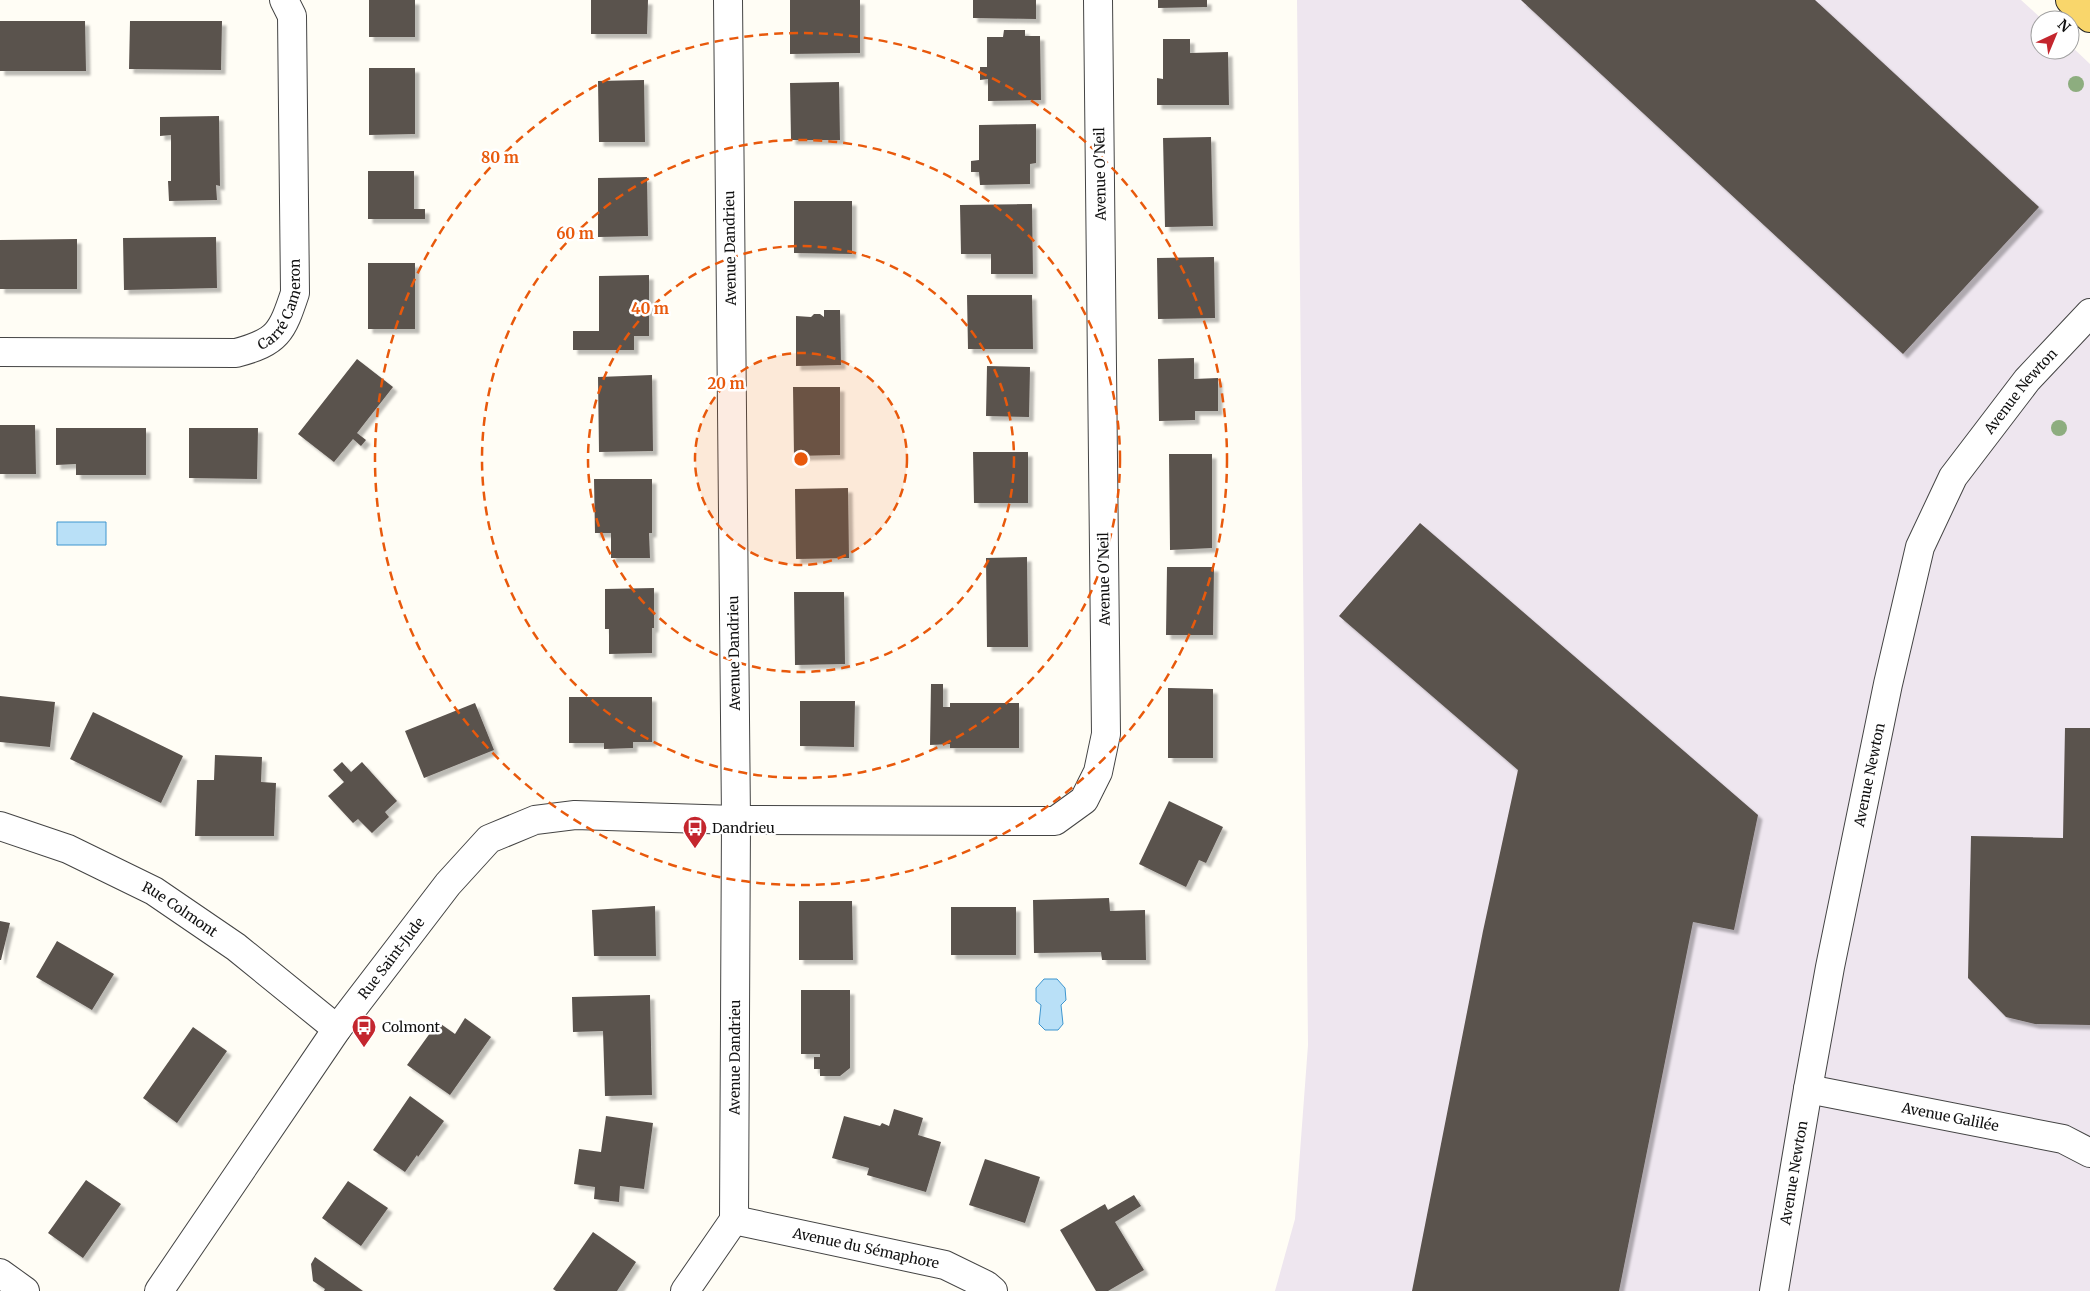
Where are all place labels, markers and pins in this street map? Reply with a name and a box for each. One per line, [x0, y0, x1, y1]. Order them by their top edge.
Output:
centre of rings [792, 450, 810, 468]
bus stop icon: Dandrieu [682, 815, 708, 849]
place label: Dandrieu [712, 819, 775, 837]
bus stop icon: Colmont [351, 1014, 377, 1048]
place label: Colmont [382, 1018, 440, 1036]

